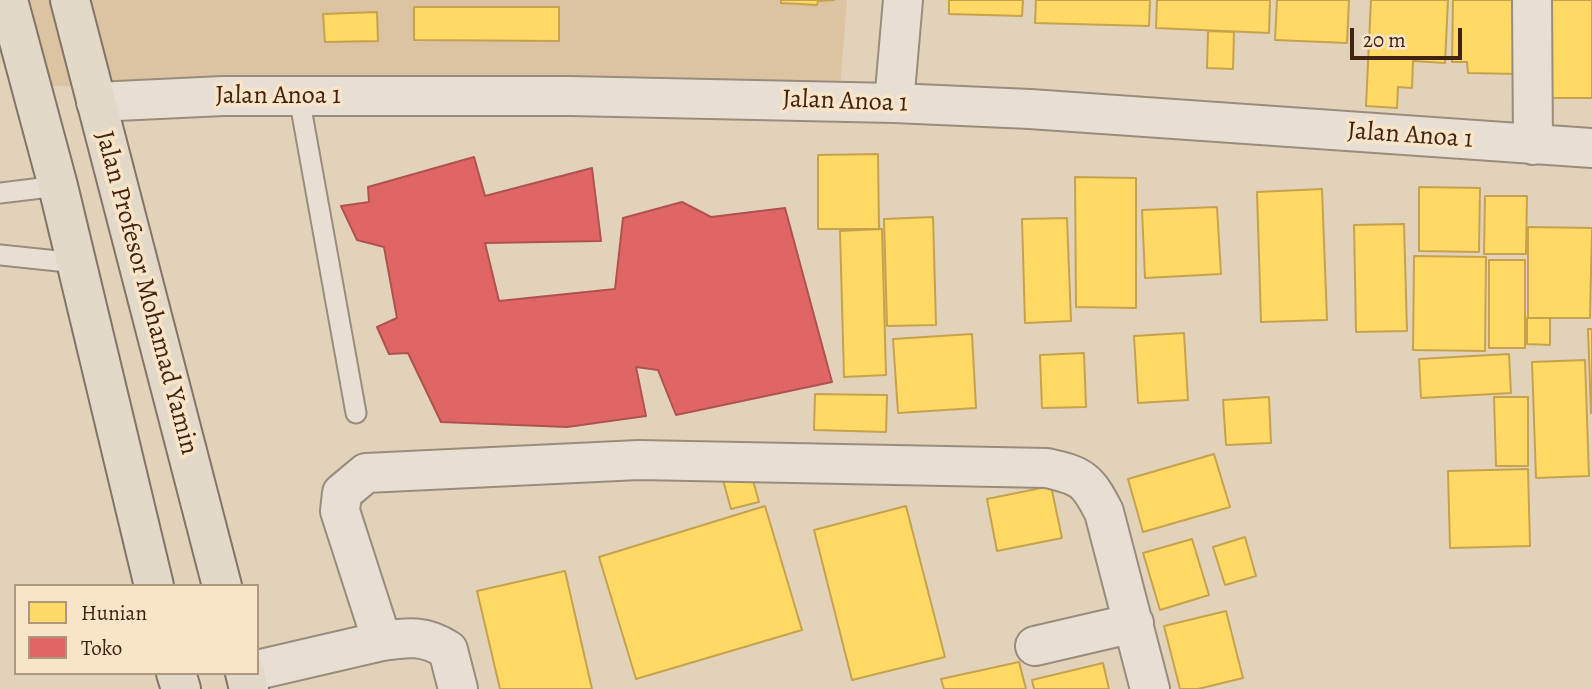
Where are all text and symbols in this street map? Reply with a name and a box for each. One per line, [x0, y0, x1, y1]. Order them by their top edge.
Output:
scale bar [1354, 14, 1466, 58]
text: 20 m [1363, 26, 1406, 54]
street label: Jalan Anoa 1 [215, 81, 341, 113]
street label: Jalan Anoa 1 [782, 84, 908, 120]
street label: Jalan Anoa 1 [1346, 116, 1474, 156]
street label: Jalan Profesor Mohamad Yamin [88, 128, 204, 458]
legend [14, 584, 259, 675]
text: Hunian [81, 599, 147, 627]
text: Toko [81, 634, 122, 662]

